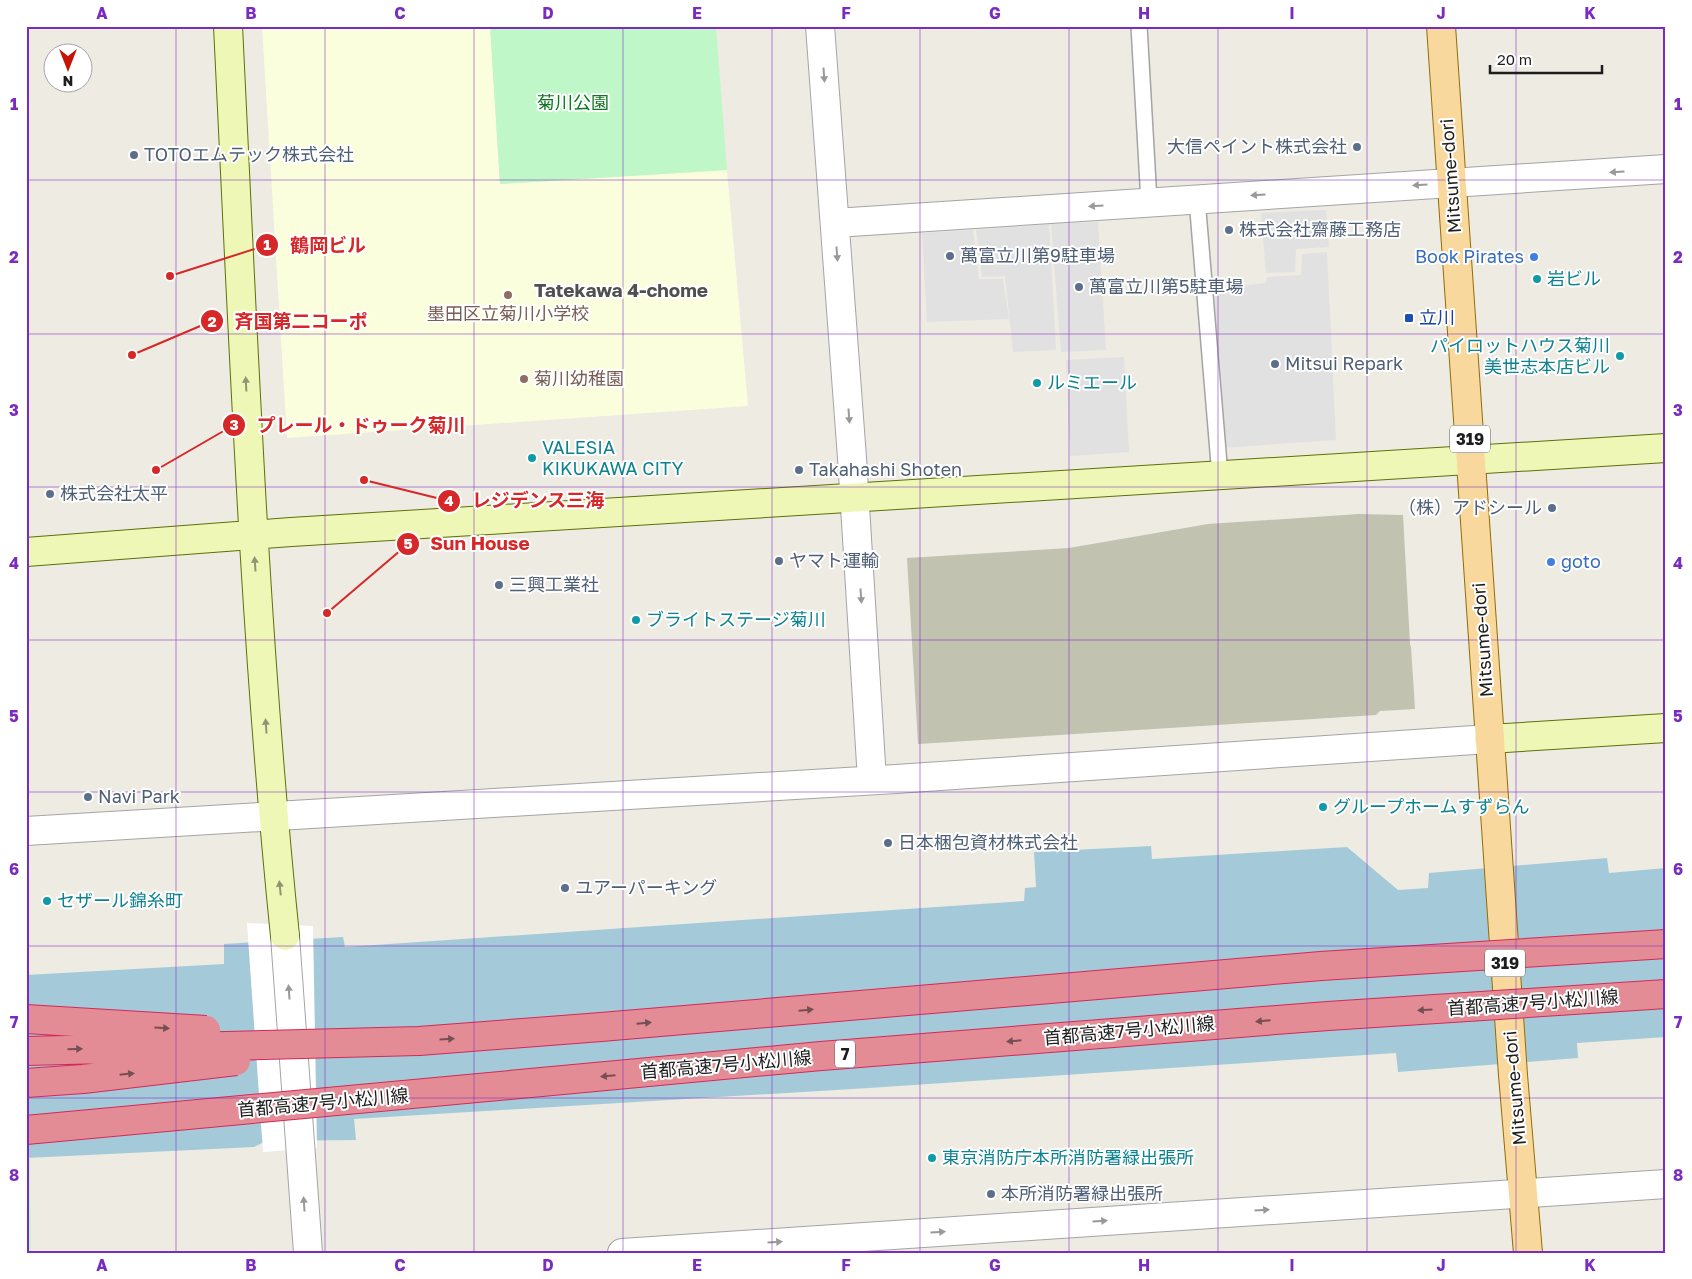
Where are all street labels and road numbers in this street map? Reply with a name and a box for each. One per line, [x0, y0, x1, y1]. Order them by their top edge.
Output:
street label: Mitsume-dori [1435, 118, 1465, 234]
road number: 319 [1450, 426, 1490, 452]
street label: Mitsume-dori [1467, 582, 1497, 698]
road number: 319 [1485, 950, 1525, 976]
street label: 首都高速7号小松川線 [1447, 985, 1619, 1019]
street label: 首都高速7号小松川線 [1043, 1012, 1215, 1048]
street label: Mitsume-dori [1498, 1030, 1530, 1146]
road number: 7 [835, 1040, 855, 1068]
street label: 首都高速7号小松川線 [640, 1046, 812, 1082]
street label: 首都高速7号小松川線 [237, 1084, 409, 1120]

